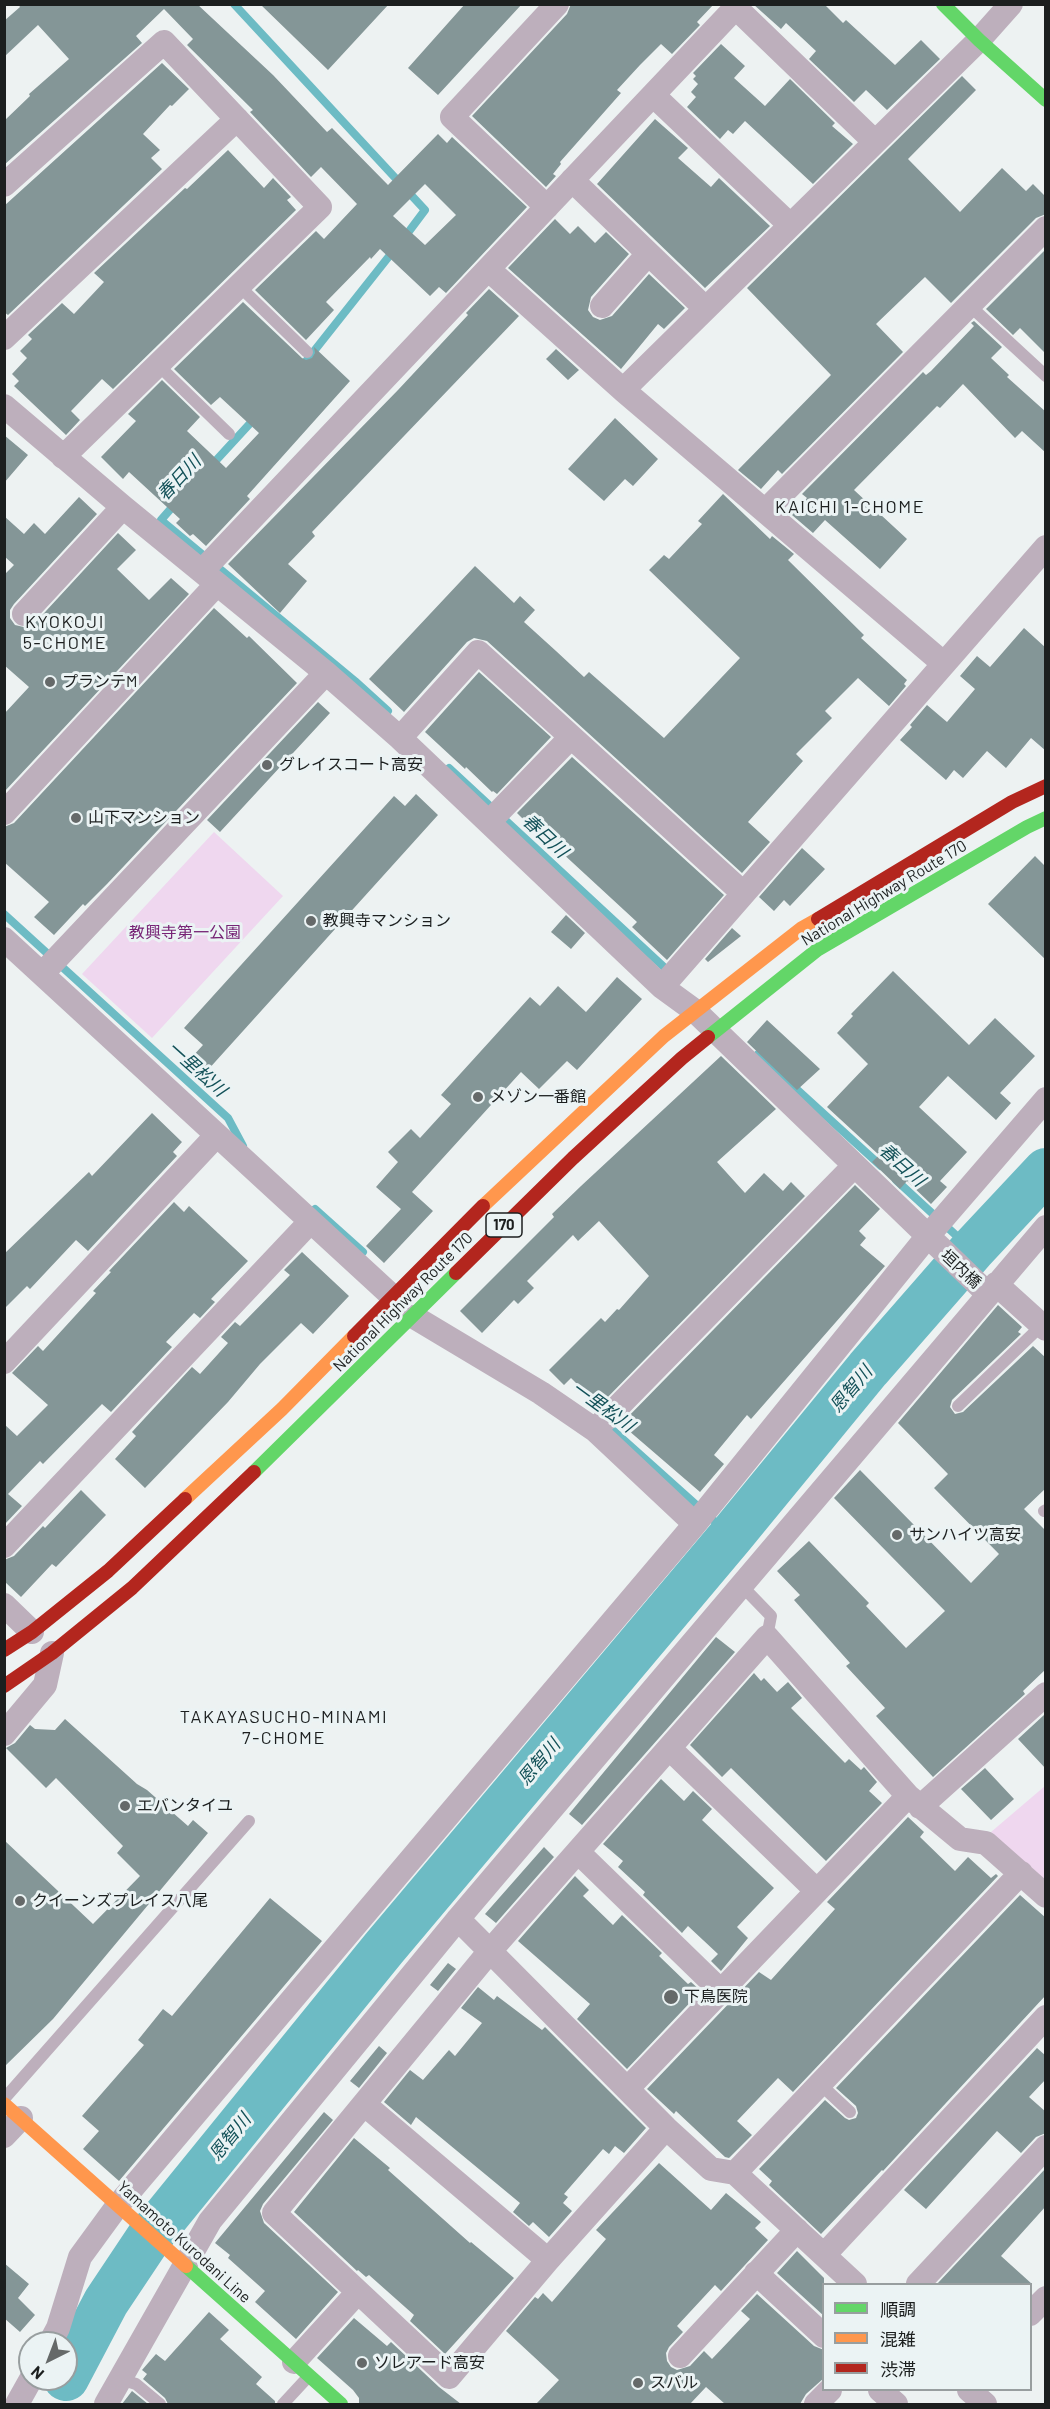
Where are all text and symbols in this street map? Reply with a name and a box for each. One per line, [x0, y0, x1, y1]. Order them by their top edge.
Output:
water label: 春日川 [153, 451, 205, 505]
district label: KAICHI 1-CHOME [775, 496, 925, 518]
district label: KYOKOJI 5-CHOME [23, 611, 107, 654]
place label: プランテM [62, 672, 137, 692]
marker: プランテM [43, 675, 57, 689]
place label: グレイスコート高安 [279, 755, 423, 775]
marker: グレイスコート高安 [260, 758, 274, 772]
place label: 山下マンション [88, 808, 200, 828]
water label: 春日川 [518, 810, 572, 862]
marker: 山下マンション [69, 811, 83, 825]
street label: National Highway Route 170 [798, 836, 970, 950]
place label: 教興寺マンション [323, 911, 451, 931]
marker: 教興寺マンション [304, 914, 318, 928]
park label: 教興寺第一公園 [129, 923, 241, 943]
water label: 一里松川 [163, 1037, 231, 1101]
place label: メゾン一番館 [490, 1087, 586, 1107]
marker: メゾン一番館 [471, 1090, 485, 1104]
water label: 春日川 [875, 1139, 929, 1191]
road number: 170 [486, 1213, 522, 1237]
street label: National Highway Route 170 [329, 1228, 477, 1376]
street label: 垣内橋 [937, 1246, 985, 1292]
water label: 恩智川 [825, 1361, 877, 1417]
water label: 一里松川 [568, 1377, 638, 1437]
place label: サンハイツ高安 [909, 1525, 1021, 1545]
marker: サンハイツ高安 [890, 1528, 904, 1542]
district label: TAKAYASUCHO-MINAMI 7-CHOME [180, 1706, 388, 1748]
water label: 恩智川 [513, 1734, 565, 1790]
place label: エバンタイユ [137, 1796, 233, 1816]
marker: エバンタイユ [118, 1799, 132, 1813]
place label: クイーンズプレイス八尾 [32, 1891, 208, 1911]
marker: クイーンズプレイス八尾 [13, 1894, 27, 1908]
place label: 下鳥医院 [684, 1987, 748, 2007]
marker: 下鳥医院 [662, 1988, 680, 2006]
water label: 恩智川 [205, 2109, 255, 2165]
street label: Yamamoto Kurodani Line [113, 2177, 255, 2307]
legend [822, 2283, 1032, 2391]
text: 順調 [880, 2298, 916, 2320]
text: 混雑 [880, 2328, 916, 2350]
north arrow [18, 2331, 78, 2391]
place label: ソレアード高安 [374, 2353, 485, 2373]
marker: ソレアード高安 [355, 2356, 369, 2370]
text: 渋滞 [880, 2358, 916, 2380]
text: N [27, 2363, 47, 2384]
place label: スバル [650, 2373, 698, 2393]
marker: スバル [631, 2376, 645, 2390]

